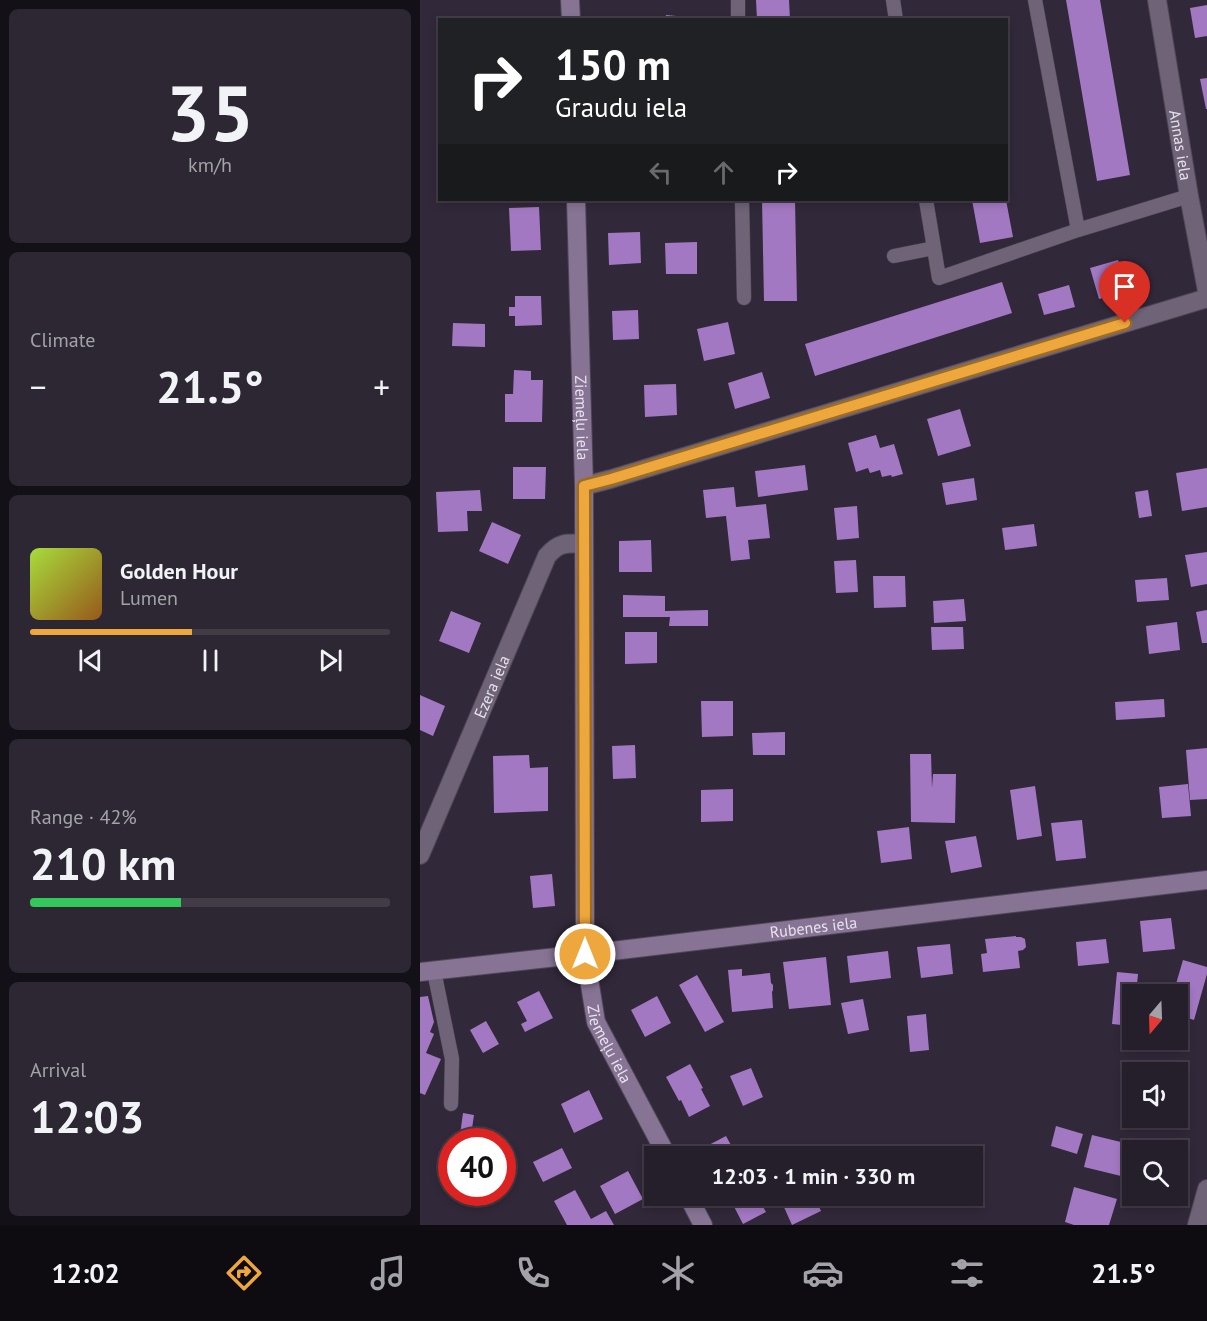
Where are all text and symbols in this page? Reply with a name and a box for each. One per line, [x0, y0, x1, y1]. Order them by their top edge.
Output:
text: 150 m [555, 37, 671, 92]
icon: right [456, 42, 534, 120]
text: 35 [166, 62, 254, 163]
text: Graudu iela [555, 90, 687, 124]
street label: Annas iela [1165, 108, 1196, 182]
text: km/h [188, 152, 232, 178]
icon: left [644, 156, 677, 189]
icon: ahead [707, 156, 740, 189]
icon: right [770, 156, 803, 189]
pin [1099, 261, 1150, 323]
icon: arrive [1108, 270, 1141, 303]
text: Climate [30, 327, 96, 353]
text: 21.5° [156, 357, 264, 415]
text: − [30, 365, 47, 408]
text: + [373, 365, 390, 408]
street label: Ziemeļu iela [571, 375, 593, 461]
text: Golden Hour [120, 557, 238, 585]
text: Lumen [120, 585, 178, 611]
icon: previous [74, 644, 107, 677]
icon: pause [194, 644, 227, 677]
icon: next [314, 644, 347, 677]
street label: Ezera iela [469, 652, 514, 721]
text: Range · 42% [30, 804, 137, 830]
text: 210 km [30, 834, 176, 892]
street label: Rubenes iela [769, 912, 858, 942]
position arrow [553, 922, 617, 986]
north arrow [1122, 984, 1188, 1050]
map controls [1122, 984, 1188, 1206]
street label: Ziemeļu iela [583, 1003, 636, 1086]
text: Arrival [30, 1057, 86, 1083]
button: sound [1122, 1062, 1188, 1128]
text: 12:03 [30, 1087, 144, 1145]
speed limit sign: 40 [438, 1128, 516, 1206]
button: search [1122, 1140, 1188, 1206]
text: 12:03 · 1 min · 330 m [712, 1162, 915, 1190]
icon: directions [223, 1252, 265, 1294]
icon: music [367, 1252, 409, 1294]
icon: phone [512, 1252, 554, 1294]
icon: climate [657, 1252, 699, 1294]
icon: car [802, 1252, 844, 1294]
icon: filters [946, 1252, 988, 1294]
text: 12:02 [51, 1256, 120, 1290]
text: 21.5° [1091, 1256, 1156, 1290]

